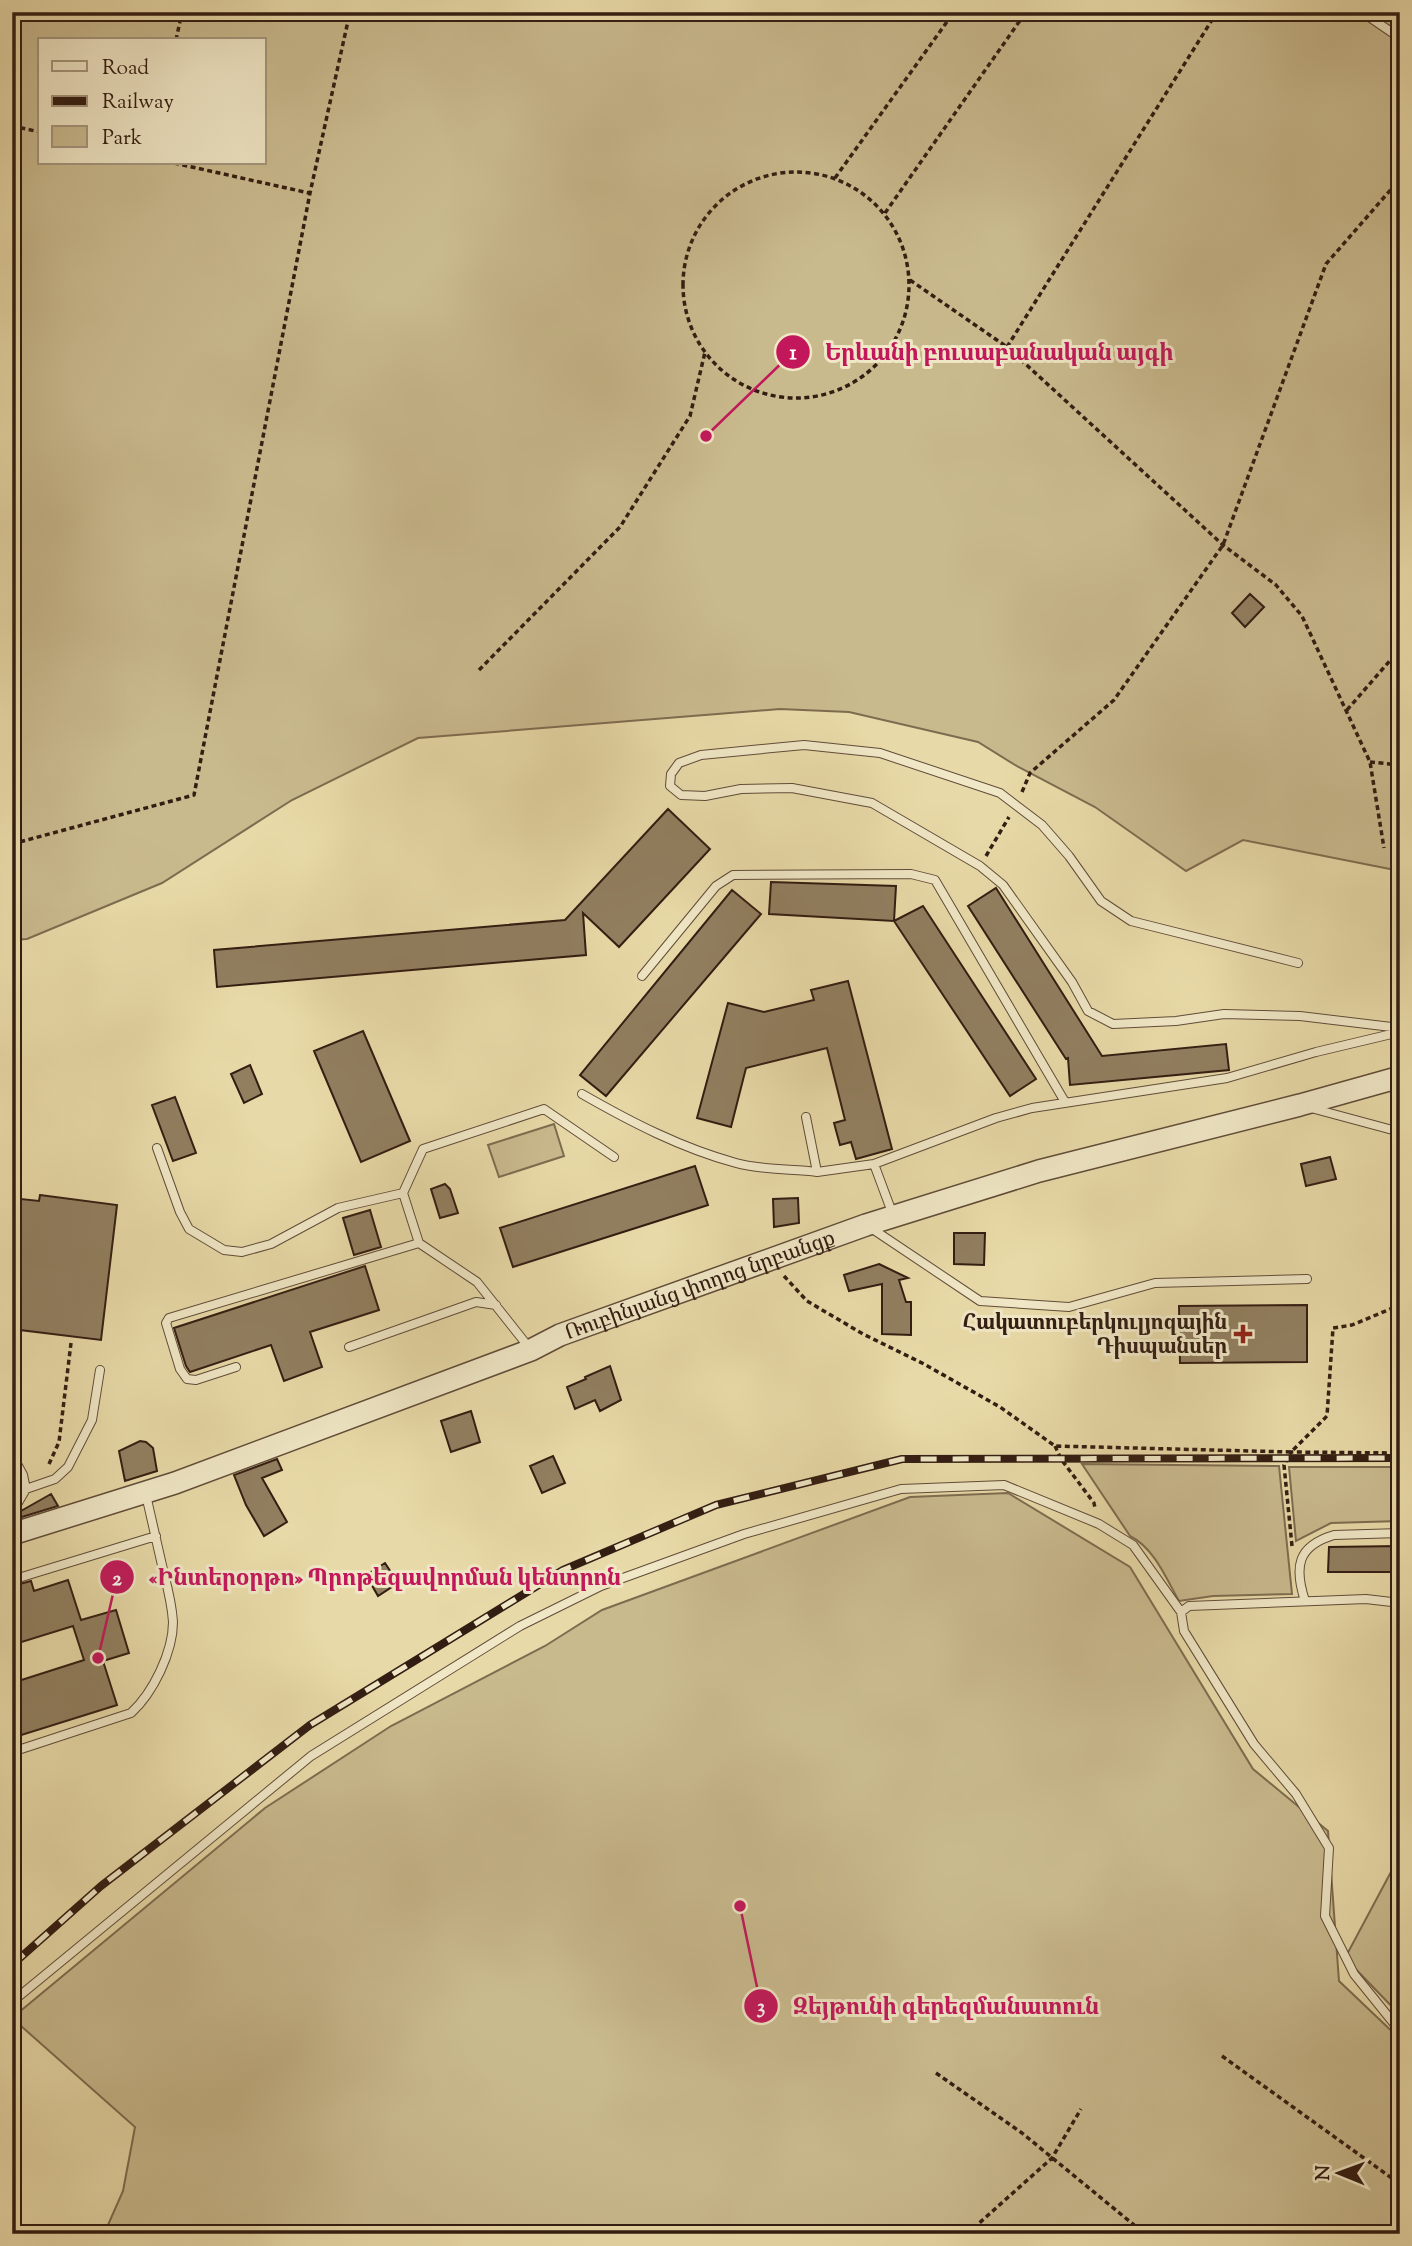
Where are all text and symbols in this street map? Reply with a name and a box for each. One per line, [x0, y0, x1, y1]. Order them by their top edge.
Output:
legend [38, 38, 266, 164]
text: Road [102, 54, 149, 84]
text: Railway [102, 88, 174, 118]
text: Park [102, 124, 143, 154]
callout: Երևանի բուսաբանական այգի [776, 330, 1187, 374]
text: Երևանի բուսաբանական այգի [825, 338, 1173, 371]
text: 1 [789, 339, 797, 369]
street label: Ռուբինյանց փողոց նրբանցք [561, 1224, 840, 1349]
place label: Հակատուբերկուլյոզային Դիսպանսեր [963, 1309, 1227, 1363]
marker: Հակատուբերկուլյոզային Դիսպանսեր [1233, 1324, 1253, 1344]
callout: «Ինտերօրթո» Պրոթեզավորման կենտրոն [100, 1555, 635, 1599]
text: «Ինտերօրթո» Պրոթեզավորման կենտրոն [149, 1563, 621, 1596]
text: 2 [112, 1565, 122, 1595]
callout: Զեյթունի գերեզմանատուն [744, 1984, 1113, 2028]
text: Զեյթունի գերեզմանատուն [793, 1992, 1099, 2025]
text: 3 [757, 1993, 765, 2023]
north arrow [1304, 2138, 1374, 2208]
text: N [1311, 2165, 1338, 2181]

